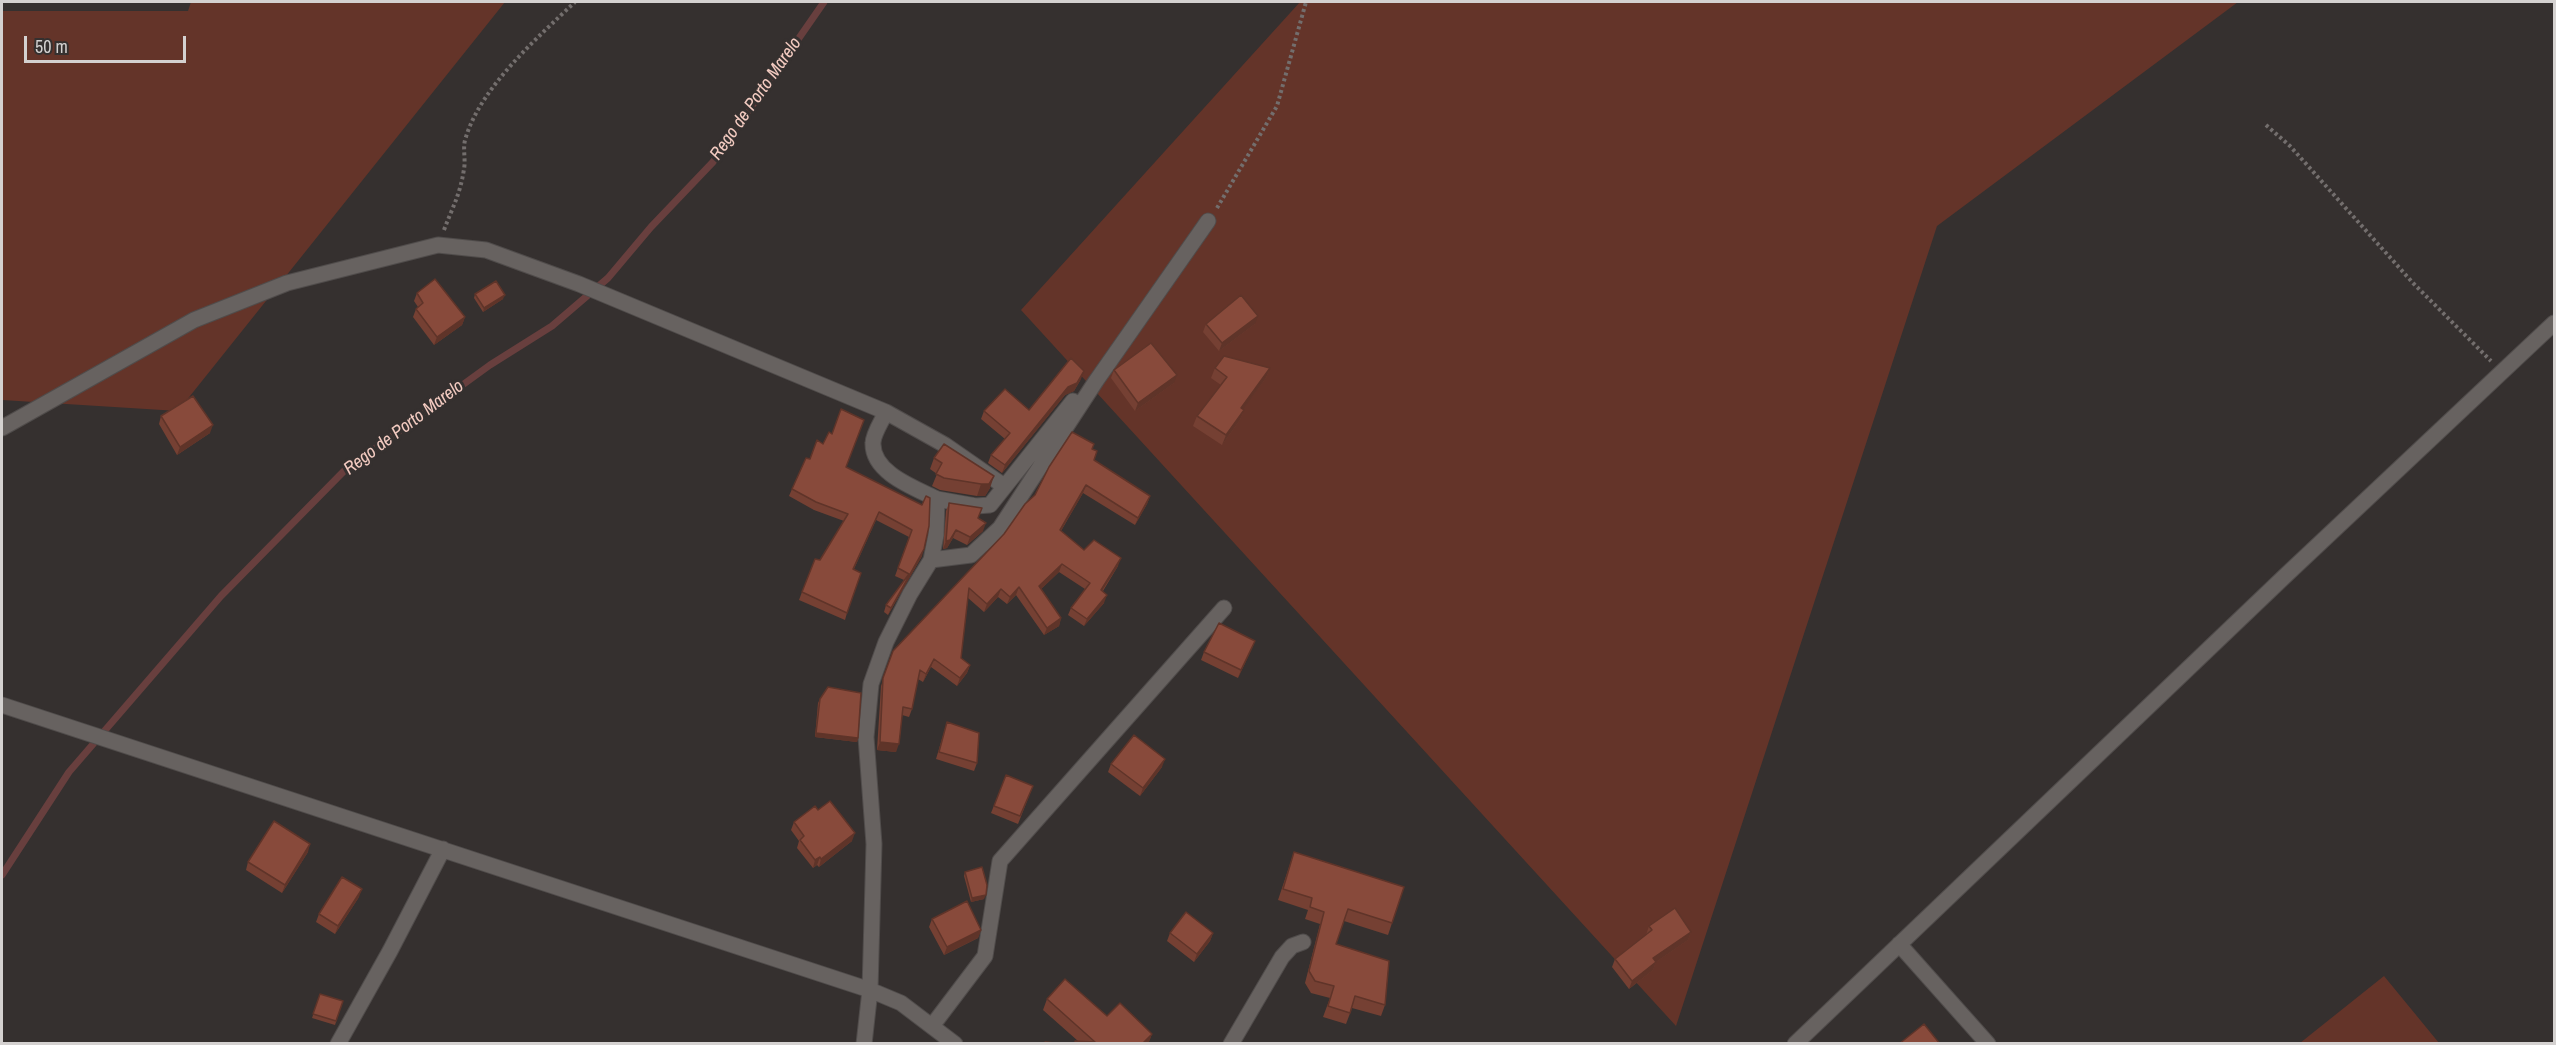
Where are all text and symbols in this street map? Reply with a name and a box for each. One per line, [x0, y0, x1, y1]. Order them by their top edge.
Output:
scale bar [27, 24, 189, 62]
text: 50 m [35, 34, 68, 59]
water label: Rego de Porto Marelo [706, 34, 806, 164]
water label: Rego de Porto Marelo [340, 376, 468, 480]

